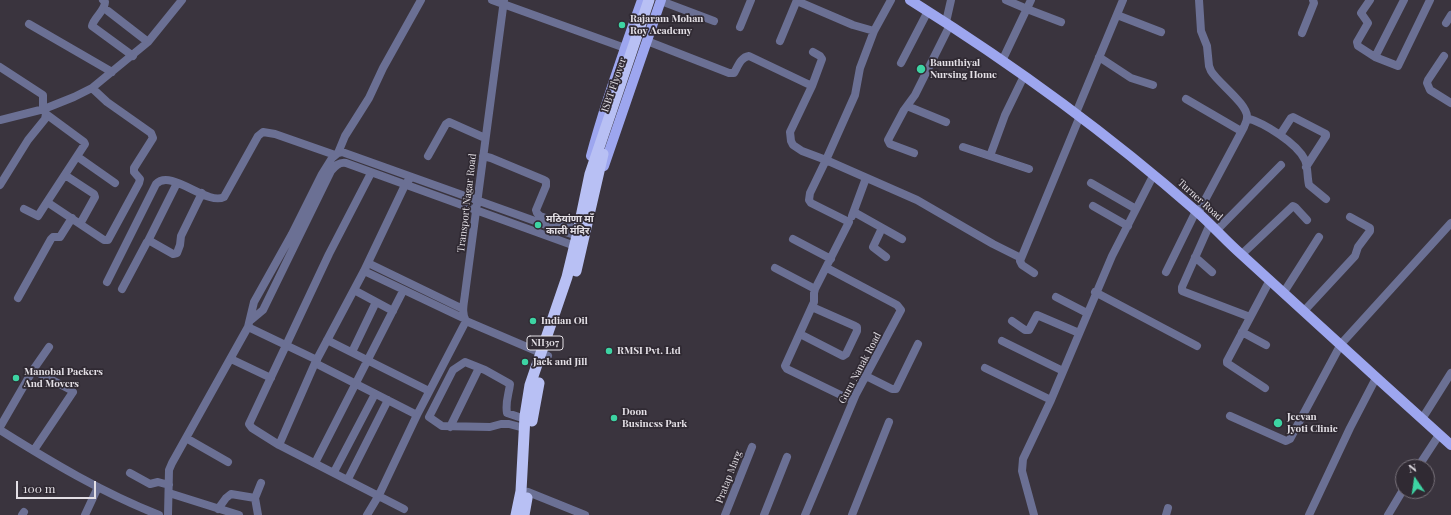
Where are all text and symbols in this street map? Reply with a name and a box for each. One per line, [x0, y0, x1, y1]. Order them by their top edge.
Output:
place label: Rajaram Mohan Roy Academy [630, 13, 704, 36]
marker: Rajaram Mohan Roy Academy [617, 20, 627, 30]
street label: ISBT Flyover [599, 56, 629, 114]
place label: Baunthiyal Nursing Home [930, 57, 997, 80]
marker: Baunthiyal Nursing Home [915, 63, 927, 75]
street label: Transport Nagar Road [455, 153, 479, 253]
street label: Turner Road [1175, 177, 1225, 223]
place label: मठियांणा माँ काली मंदिर [546, 213, 594, 236]
marker: मठियांणा माँ काली मंदिर [533, 220, 543, 230]
place label: Indian Oil [541, 315, 588, 327]
marker: Indian Oil [528, 316, 538, 326]
street label: Guru Nanak Road [836, 330, 884, 406]
road number: NH307 [527, 336, 563, 350]
place label: RMSI Pvt. Ltd [617, 345, 681, 357]
marker: RMSI Pvt. Ltd [604, 346, 614, 356]
place label: Jack and Jill [533, 356, 587, 368]
marker: Jack and Jill [520, 357, 530, 367]
place label: Manobal Packers And Movers [24, 366, 103, 390]
marker: Manobal Packers And Movers [11, 373, 21, 383]
place label: Doon Business Park [622, 406, 687, 430]
place label: Jeevan Jyoti Clinic [1287, 411, 1338, 434]
marker: Doon Business Park [609, 413, 619, 423]
marker: Jeevan Jyoti Clinic [1272, 417, 1284, 429]
street label: Pratap Marg [713, 449, 745, 505]
north arrow [1395, 459, 1435, 499]
text: N [1407, 460, 1418, 476]
scale bar [18, 473, 98, 499]
text: 100 m [23, 480, 55, 496]

